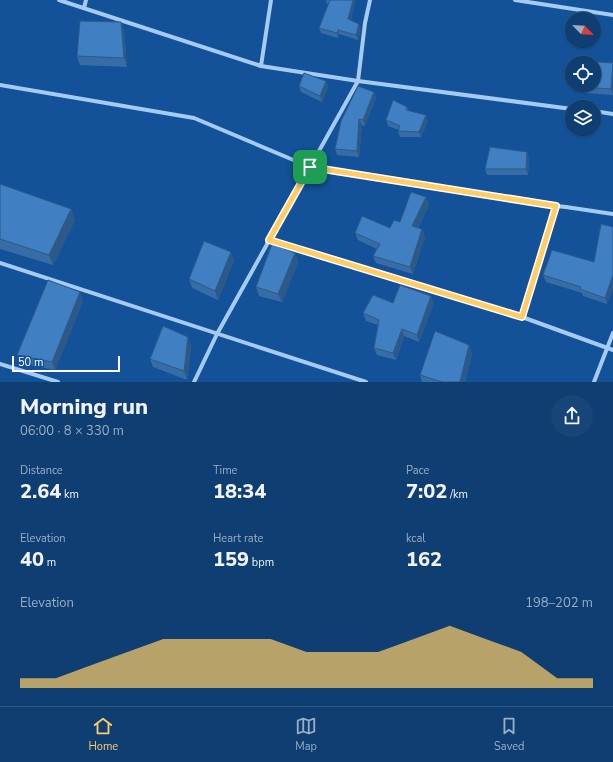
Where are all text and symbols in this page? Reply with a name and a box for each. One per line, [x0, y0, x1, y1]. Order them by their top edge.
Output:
north arrow [565, 12, 601, 48]
map controls [565, 12, 601, 136]
button: locate [565, 56, 601, 92]
button: layers [565, 100, 601, 136]
pin [293, 150, 327, 184]
icon: arrive [299, 156, 321, 178]
scale bar [12, 354, 120, 373]
text: 50 m [18, 355, 43, 370]
text: Morning run [20, 392, 148, 422]
button: share [551, 395, 593, 437]
text: 06:00 · 8 × 330 m [20, 422, 124, 440]
text: Distance [20, 463, 63, 478]
text: Time [213, 463, 237, 478]
text: Pace [406, 463, 429, 478]
text: 2.64 [20, 478, 61, 505]
text: 18:34 [213, 478, 266, 505]
text: 7:02 [406, 478, 447, 505]
text: km [61, 487, 79, 502]
text: /km [447, 487, 468, 502]
text: Elevation [20, 531, 66, 546]
text: Heart rate [213, 531, 263, 546]
text: kcal [406, 531, 426, 546]
text: 40 [20, 546, 44, 573]
text: 159 [213, 546, 249, 573]
text: 162 [406, 546, 442, 573]
text: m [44, 555, 56, 570]
text: bpm [249, 555, 274, 570]
text: Elevation [20, 594, 74, 612]
text: 198–202 m [525, 594, 593, 612]
tab: Home [88, 715, 118, 754]
tab: Map [295, 715, 317, 754]
tab: Saved [494, 715, 525, 754]

